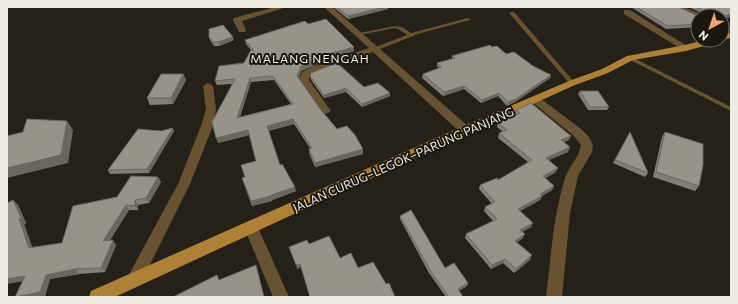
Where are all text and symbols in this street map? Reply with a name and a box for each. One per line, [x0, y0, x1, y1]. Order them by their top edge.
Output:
north arrow [690, 8, 730, 48]
text: N [696, 28, 711, 44]
district label: MALANG NENGAH [250, 51, 370, 65]
street label: JALAN CURUG–LEGOK–PARUNG PANJANG [290, 104, 516, 215]

